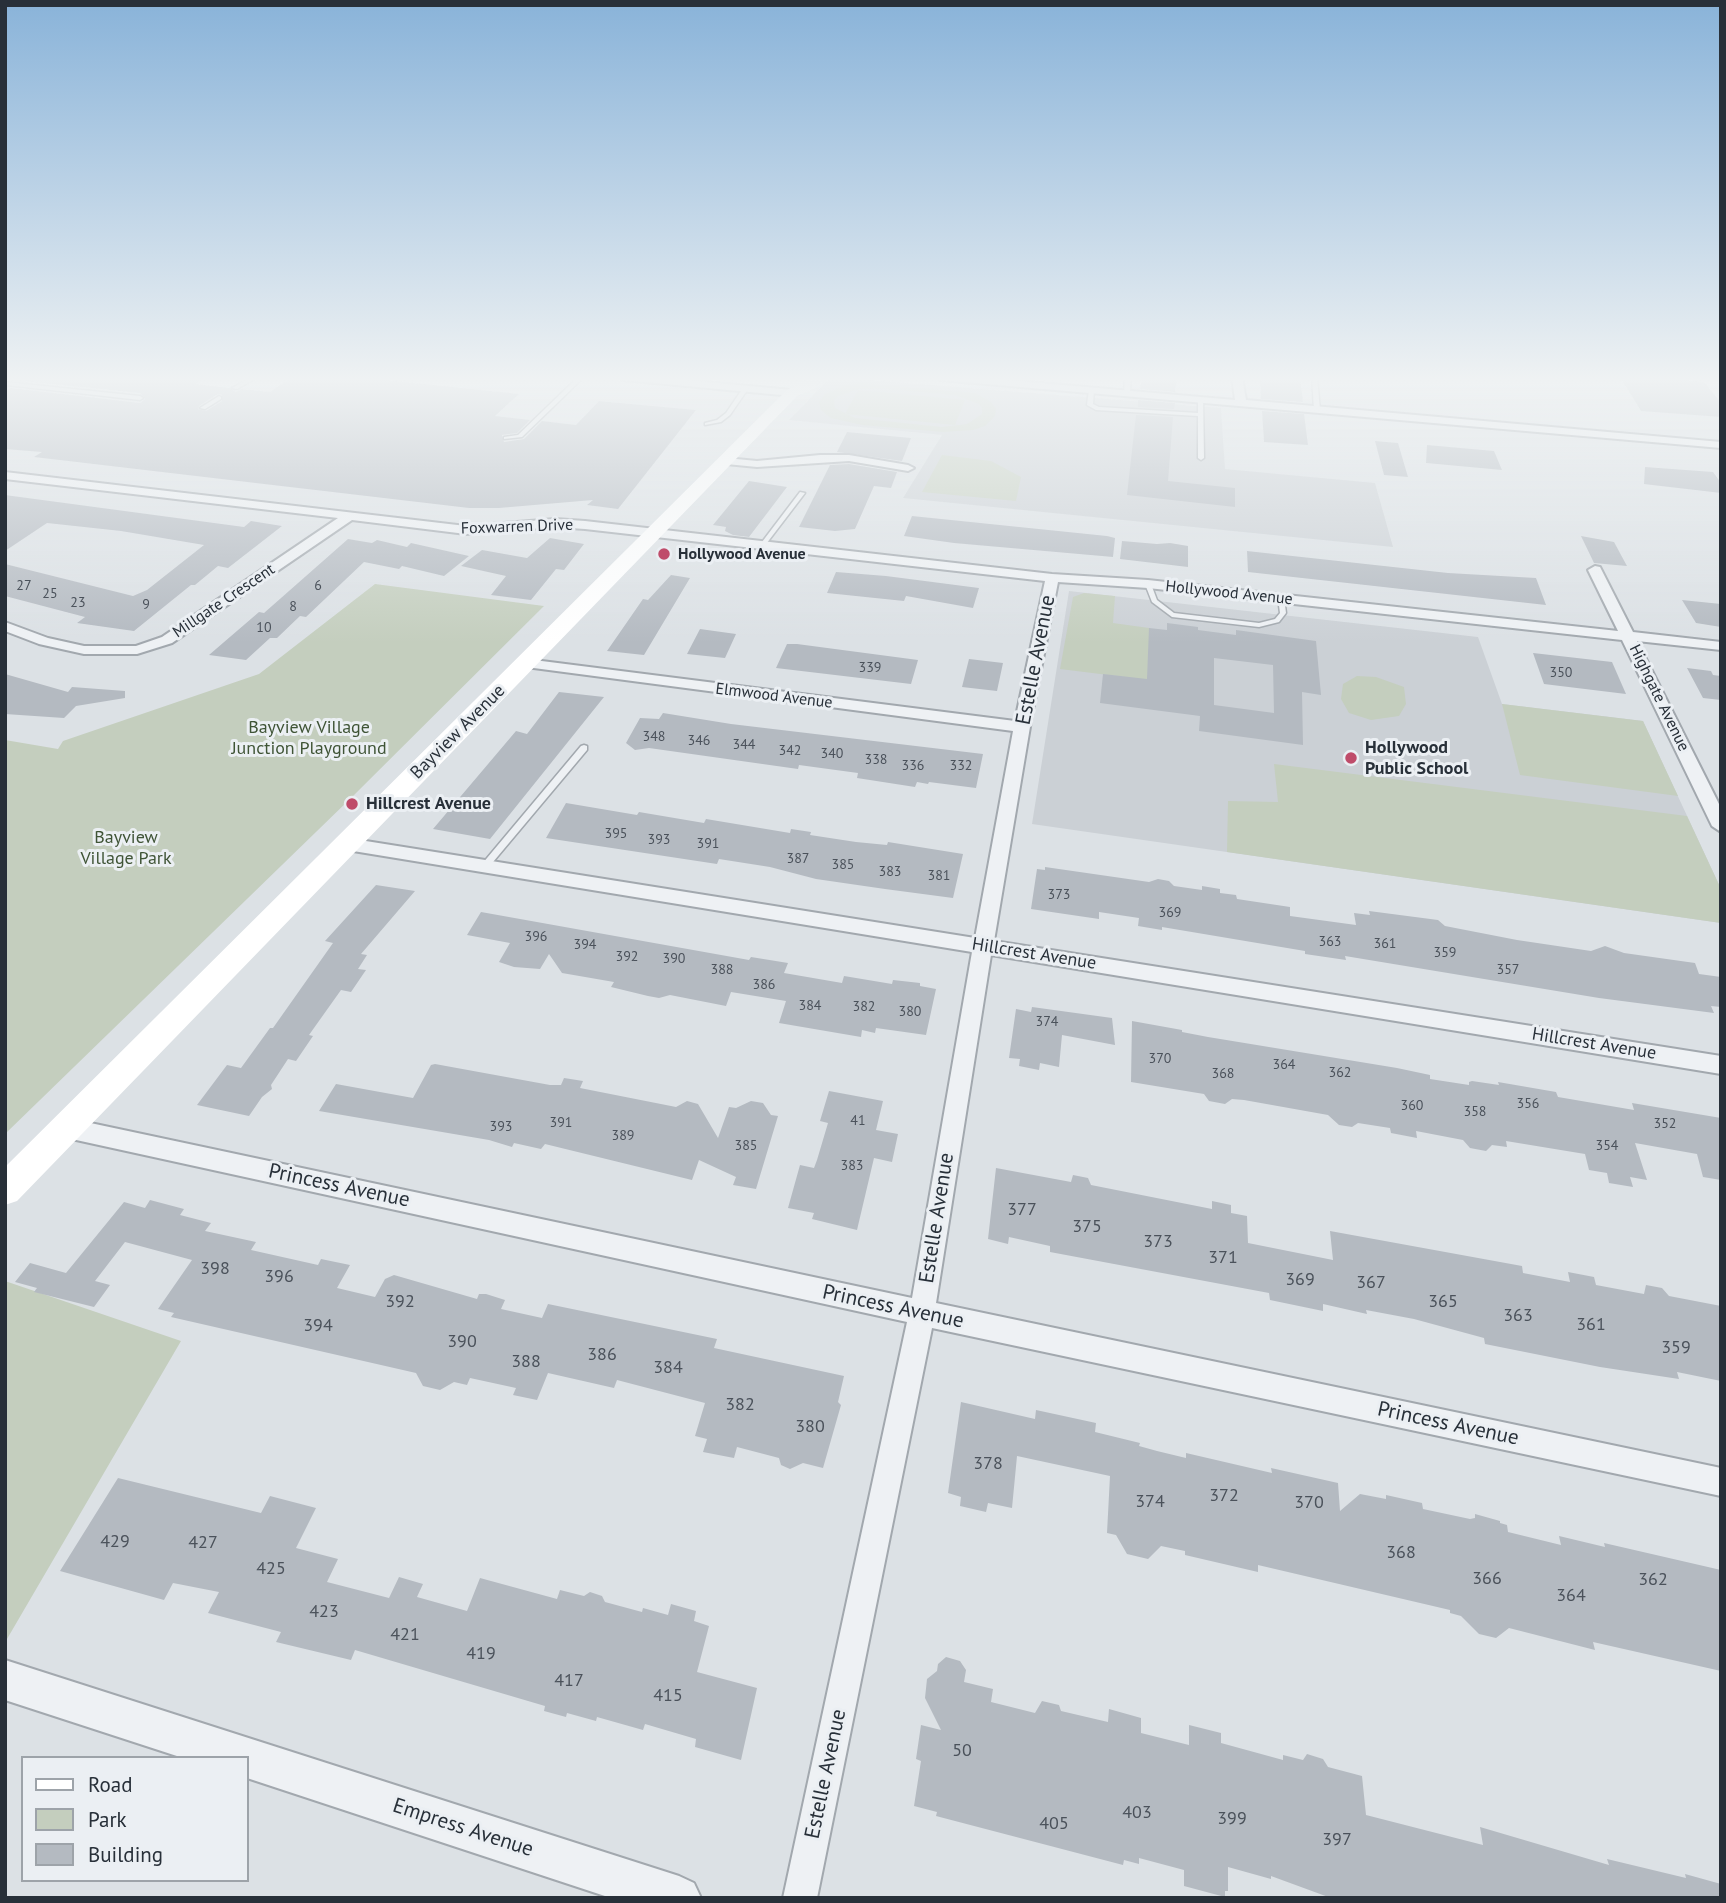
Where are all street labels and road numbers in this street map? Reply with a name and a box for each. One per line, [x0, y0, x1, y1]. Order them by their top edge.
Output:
street label: Foxwarren Drive [461, 515, 573, 539]
street label: Millgate Crescent [169, 560, 279, 642]
street label: Hollywood Avenue [1164, 577, 1294, 609]
street label: Estelle Avenue [1011, 593, 1061, 727]
street label: Highgate Avenue [1625, 641, 1693, 755]
street label: Elmwood Avenue [714, 679, 834, 713]
street label: Bayview Avenue [406, 680, 510, 784]
street label: Hillcrest Avenue [970, 934, 1098, 974]
street label: Hillcrest Avenue [1530, 1024, 1658, 1064]
street label: Estelle Avenue [914, 1151, 960, 1285]
street label: Princess Avenue [266, 1159, 412, 1213]
street label: Princess Avenue [820, 1280, 966, 1334]
street label: Princess Avenue [1375, 1397, 1521, 1451]
street label: Estelle Avenue [800, 1707, 852, 1841]
street label: Empress Avenue [390, 1793, 536, 1863]

